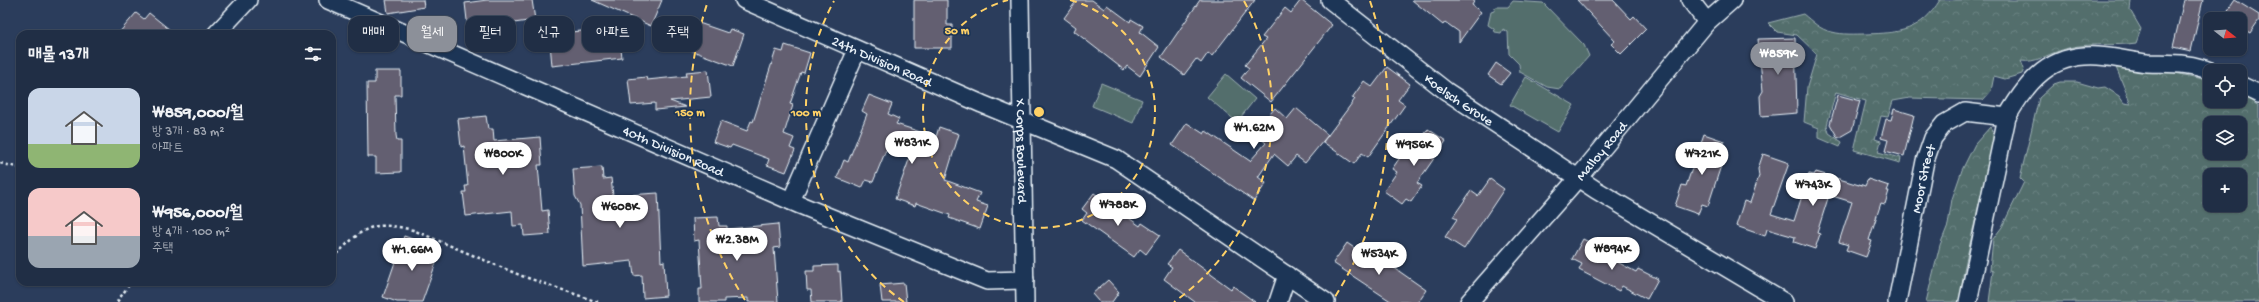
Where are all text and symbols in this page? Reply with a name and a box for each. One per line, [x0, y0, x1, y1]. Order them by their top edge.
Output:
north arrow [2203, 12, 2247, 56]
map controls [2203, 12, 2247, 212]
chip: 매매 [348, 16, 399, 52]
chip: 월세 [407, 16, 457, 52]
chip: 필터 [465, 16, 516, 52]
chip: 신규 [524, 16, 574, 52]
chip: 아파트 [582, 16, 644, 52]
chip: 주택 [652, 16, 702, 52]
text: 50 m [945, 25, 970, 39]
street label: 24th Division Road [829, 33, 936, 93]
pin: ₩859K [1750, 42, 1806, 76]
icon: filters [302, 43, 324, 65]
text: 매물 13개 [28, 46, 89, 66]
text: ₩859K [1759, 47, 1797, 62]
button: locate [2203, 64, 2247, 108]
street label: Koelsch Grove [1420, 71, 1497, 131]
street label: X Corps Boulevard [1011, 98, 1029, 205]
icon: home [60, 104, 108, 152]
text: ₩859,000/월 [152, 104, 243, 124]
centre of rings [1032, 105, 1046, 119]
text: 150 m [674, 107, 705, 121]
text: 100 m [790, 107, 821, 121]
pin: ₩1.62M [1221, 116, 1287, 150]
button: layers [2203, 116, 2247, 160]
street label: Malloy Road [1573, 117, 1633, 185]
text: ₩1.62M [1234, 121, 1275, 136]
street label: 40th Division Road [620, 123, 728, 183]
text: 방 3개 · 83 m² [152, 125, 224, 140]
pin: ₩831K [884, 131, 940, 165]
pin: ₩956K [1386, 133, 1442, 167]
text: ₩831K [894, 136, 930, 151]
text: ₩956K [1396, 138, 1432, 153]
text: 아파트 [152, 141, 183, 156]
pin: ₩800K [475, 142, 531, 176]
pin: ₩721K [1674, 142, 1730, 176]
street label: Moor Street [1909, 142, 1941, 215]
text: ₩800K [484, 147, 522, 162]
text: ₩721K [1684, 147, 1720, 162]
button: + [2203, 168, 2247, 212]
pin: ₩743K [1785, 173, 1841, 207]
text: ₩743K [1795, 178, 1831, 193]
pin: ₩788K [1090, 193, 1146, 227]
pin: ₩608K [592, 195, 648, 229]
text: ₩788K [1099, 198, 1137, 213]
text: ₩608K [601, 200, 639, 215]
icon: home [60, 204, 108, 252]
text: ₩956,000/월 [152, 204, 243, 224]
text: 방 4개 · 100 m² [152, 225, 230, 240]
pin: ₩2.38M [704, 228, 770, 262]
text: ₩2.38M [715, 233, 759, 248]
pin: ₩894K [1584, 237, 1640, 271]
pin: ₩1.66M [379, 238, 445, 272]
text: 주택 [152, 241, 173, 256]
pin: ₩534K [1351, 242, 1407, 276]
text: ₩894K [1594, 242, 1630, 257]
text: ₩1.66M [391, 243, 433, 258]
text: ₩534K [1361, 247, 1397, 262]

